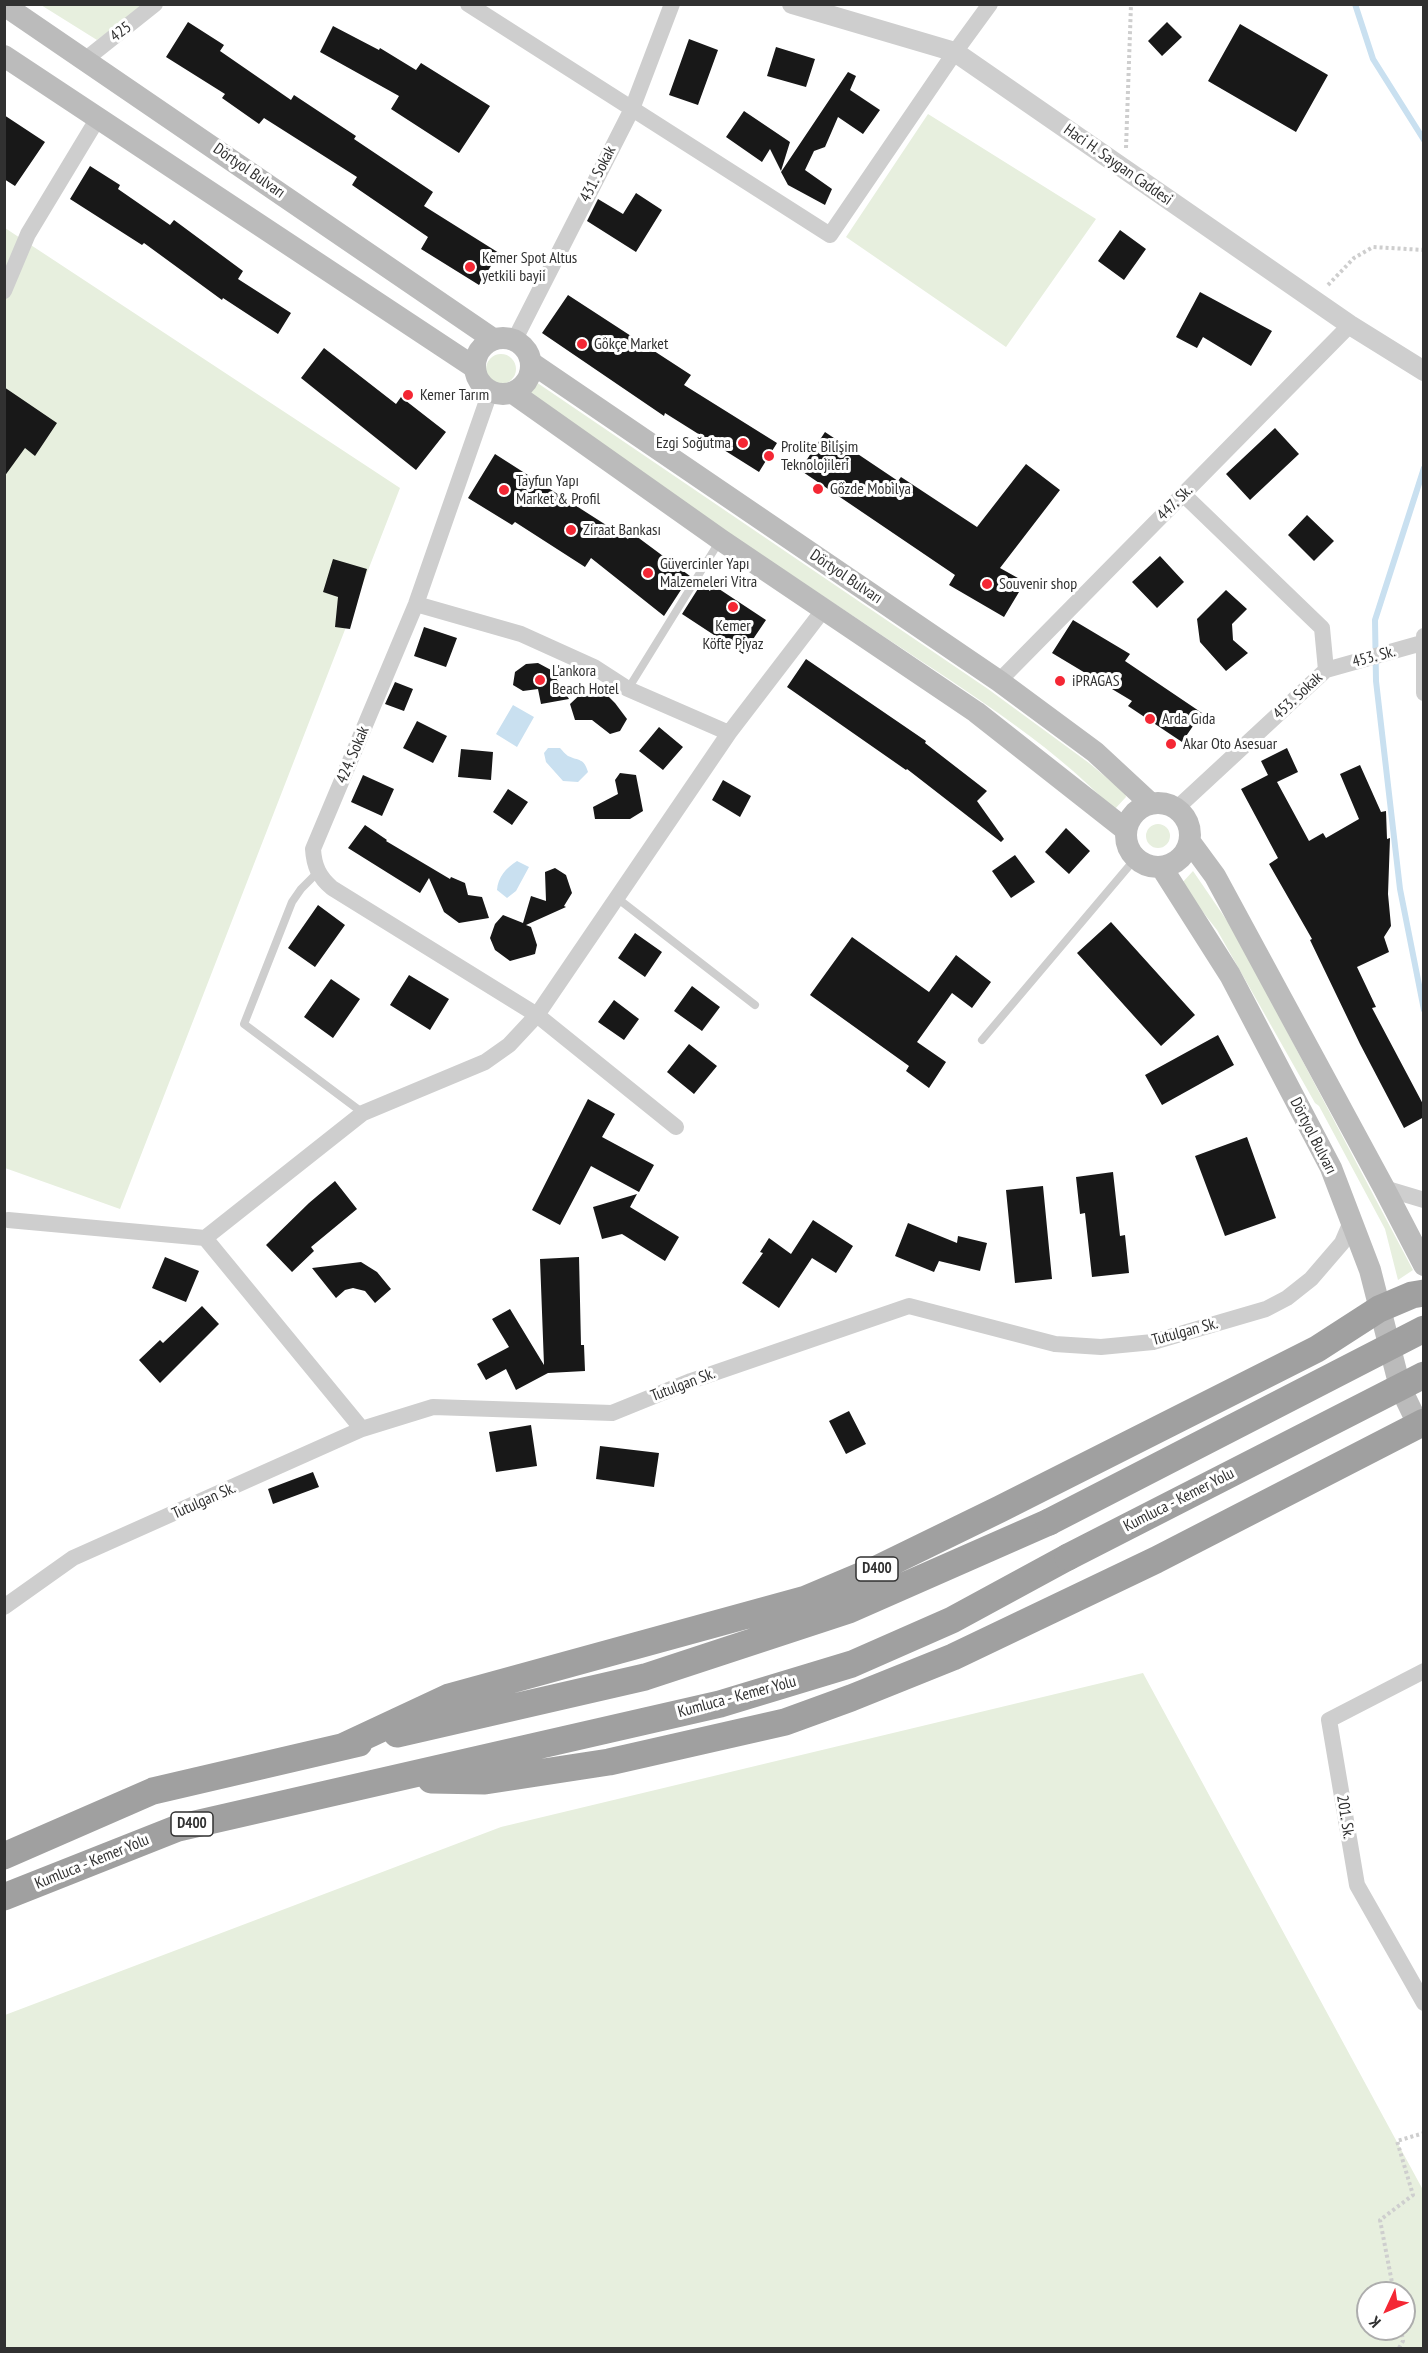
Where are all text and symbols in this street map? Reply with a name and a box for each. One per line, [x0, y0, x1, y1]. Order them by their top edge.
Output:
street label: 425 [107, 18, 135, 46]
street label: Haci H. Saygan Caddesi [1060, 120, 1176, 210]
street label: Dörtyol Bulvarı [209, 139, 289, 203]
street label: 431. Sokak [576, 143, 620, 205]
place label: Kemer Spot Altus yetkili bayii [482, 248, 577, 286]
marker: Kemer Spot Altus yetkili bayii [463, 260, 477, 274]
place label: Gökçe Market [594, 334, 668, 354]
marker: Gökçe Market [575, 337, 589, 351]
place label: Kemer Tarım [420, 385, 489, 405]
marker: Kemer Tarım [401, 388, 415, 402]
place label: Ezgi Soğutma [656, 433, 731, 453]
marker: Ezgi Soğutma [736, 436, 750, 450]
place label: Prolite Bilişim Teknolojileri [781, 437, 858, 475]
marker: Prolite Bilişim Teknolojileri [762, 449, 776, 463]
place label: Tayfun Yapı Market & Profil [516, 471, 600, 509]
place label: Gözde Mobilya [830, 479, 911, 499]
street label: 447. Sk. [1153, 481, 1197, 525]
marker: Gözde Mobilya [811, 482, 825, 496]
marker: Tayfun Yapı Market & Profil [497, 483, 511, 497]
place label: Ziraat Bankası [583, 520, 661, 540]
marker: Ziraat Bankası [564, 523, 578, 537]
street label: Dörtyol Bulvarı [806, 546, 886, 608]
place label: Güvercinler Yapı Malzemeleri Vitra [660, 554, 757, 592]
marker: Güvercinler Yapı Malzemeleri Vitra [641, 566, 655, 580]
place label: Souvenir shop [999, 574, 1077, 594]
marker: Souvenir shop [980, 577, 994, 591]
marker: Kemer Köfte Piyaz [726, 600, 740, 614]
place label: Kemer Köfte Piyaz [702, 616, 764, 654]
street label: 453. Sk. [1350, 642, 1398, 672]
place label: L'ankora Beach Hotel [552, 661, 619, 699]
street label: 453. Sokak [1269, 668, 1327, 724]
place label: iPRAGAS [1072, 671, 1120, 691]
marker: L'ankora Beach Hotel [533, 673, 547, 687]
marker: iPRAGAS [1053, 674, 1067, 688]
place label: Arda Gıda [1162, 709, 1215, 729]
marker: Arda Gıda [1143, 712, 1157, 726]
street label: 424. Sokak [332, 723, 374, 787]
place label: Akar Oto Asesuar [1183, 734, 1277, 754]
marker: Akar Oto Asesuar [1164, 737, 1178, 751]
street label: Dörtyol Bulvarı [1286, 1095, 1340, 1177]
street label: Tutulgan Sk. [1150, 1314, 1220, 1350]
street label: Tutulgan Sk. [648, 1364, 718, 1406]
street label: Kumluca - Kemer Yolu [1121, 1464, 1237, 1536]
street label: Tutulgan Sk. [169, 1479, 239, 1523]
road number: D400 [856, 1557, 898, 1581]
street label: Kumluca - Kemer Yolu [676, 1672, 798, 1722]
street label: 201. Sk. [1332, 1794, 1358, 1840]
road number: D400 [171, 1812, 213, 1836]
street label: Kumluca - Kemer Yolu [32, 1830, 152, 1894]
north arrow [1356, 2281, 1416, 2341]
text: K [1364, 2312, 1385, 2332]

